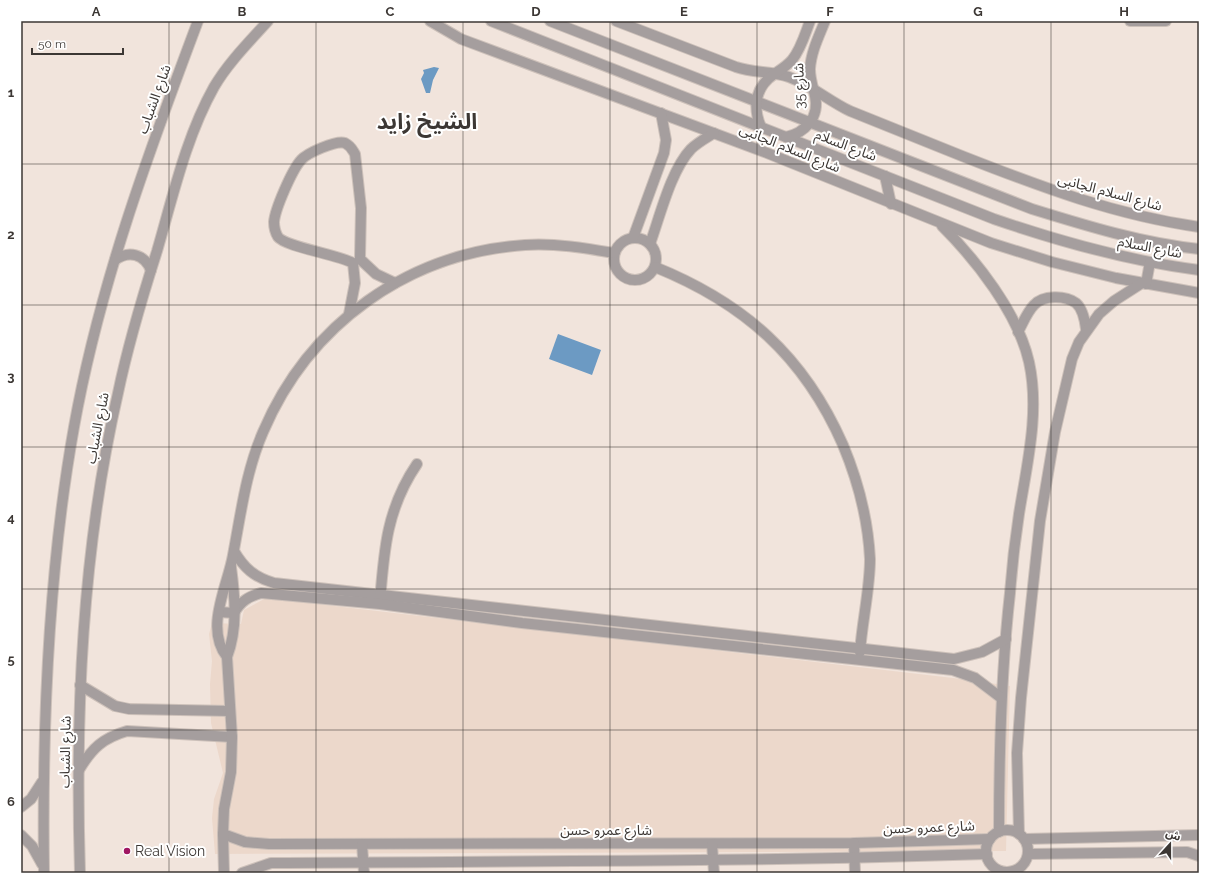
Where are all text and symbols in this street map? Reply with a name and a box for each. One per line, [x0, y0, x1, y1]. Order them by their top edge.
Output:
text: A [92, 4, 101, 19]
text: B [238, 4, 247, 19]
text: C [386, 4, 395, 19]
text: D [531, 4, 541, 19]
text: E [680, 4, 688, 19]
text: F [826, 4, 834, 19]
text: G [973, 4, 983, 19]
text: H [1119, 4, 1129, 19]
scale bar [32, 30, 123, 56]
text: 50 m [38, 37, 66, 51]
street label: شارع الشباب [134, 62, 177, 137]
street label: شارع 35 [790, 63, 811, 109]
text: 1 [8, 85, 15, 100]
district label: الشيخ زايد [377, 108, 477, 138]
street label: شارع السلام الجانبى [736, 120, 843, 178]
street label: شارع السلام [812, 126, 879, 167]
street label: شارع السلام الجانبى [1055, 170, 1164, 217]
text: 2 [7, 227, 15, 242]
street label: شارع السلام [1116, 233, 1183, 264]
text: 3 [7, 369, 15, 384]
street label: شارع الشباب [82, 391, 115, 466]
text: 4 [7, 510, 15, 525]
text: 5 [7, 652, 15, 667]
street label: شارع الشباب [56, 716, 77, 788]
text: 6 [7, 794, 15, 809]
street label: شارع عمرو حسن [883, 817, 975, 840]
street label: شارع عمرو حسن [560, 822, 652, 841]
north arrow [1150, 824, 1190, 864]
text: ش [1164, 826, 1183, 844]
place label: Real Vision [135, 843, 205, 859]
marker: Real Vision [122, 846, 132, 856]

